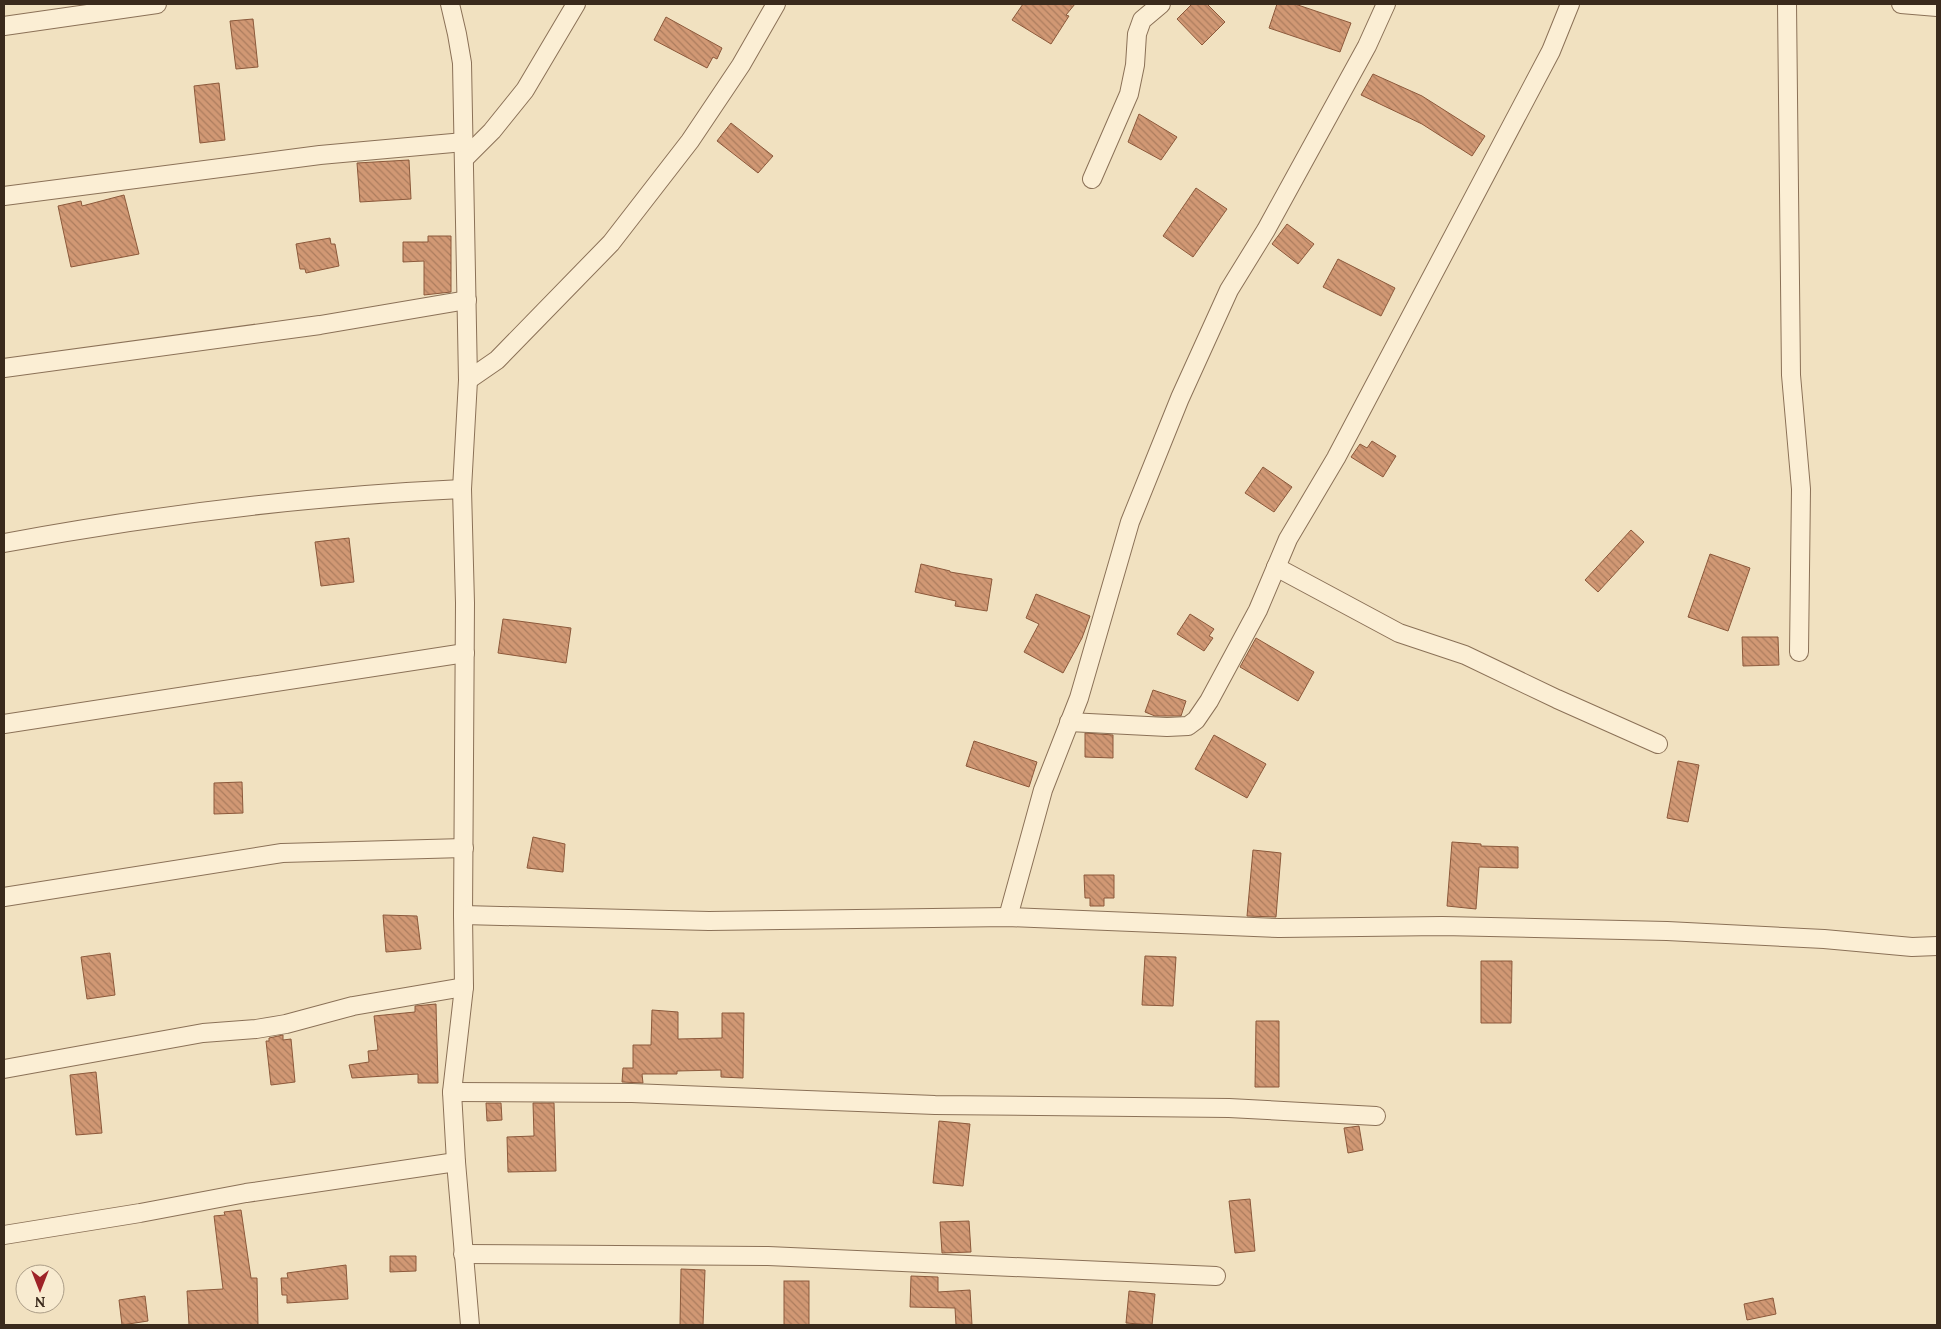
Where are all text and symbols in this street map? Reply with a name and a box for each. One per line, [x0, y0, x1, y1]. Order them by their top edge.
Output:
north arrow [15, 1264, 65, 1314]
text: N [34, 1293, 45, 1311]

